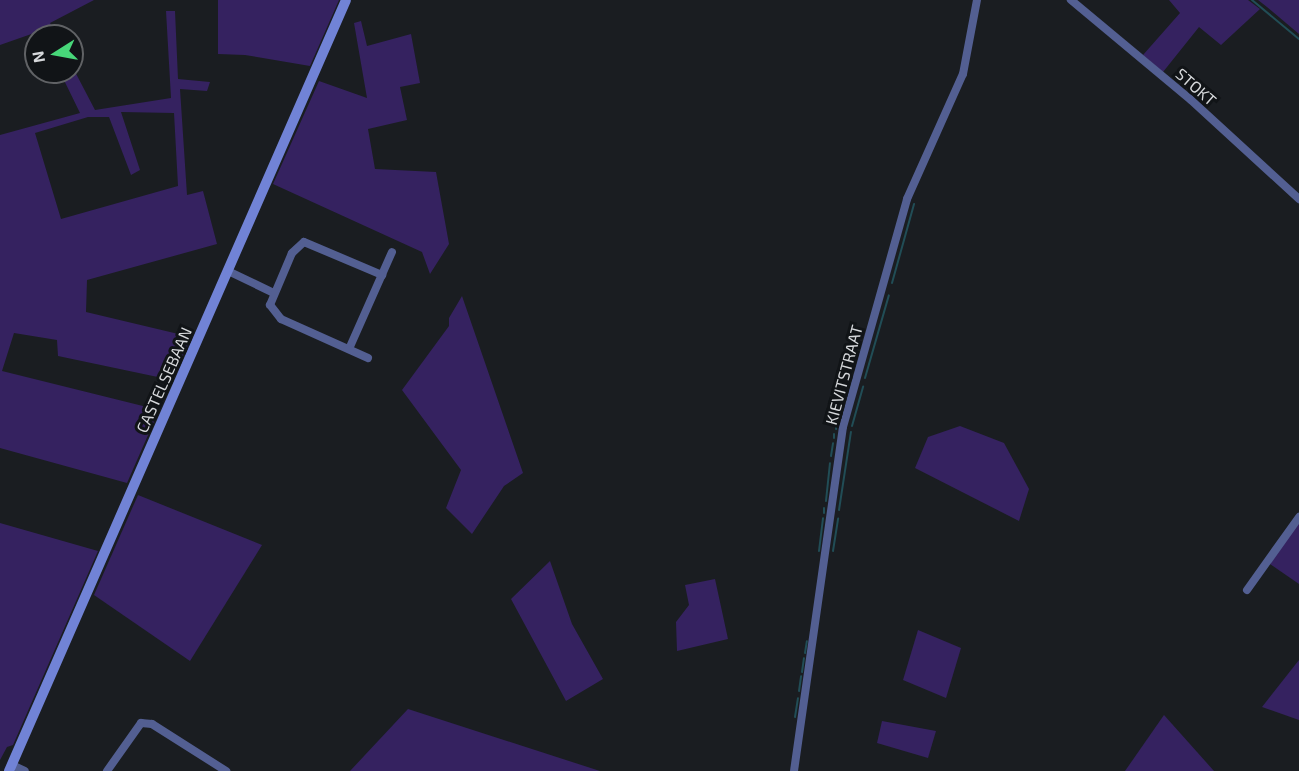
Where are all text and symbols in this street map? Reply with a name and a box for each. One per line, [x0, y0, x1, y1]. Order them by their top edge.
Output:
north arrow [24, 24, 84, 84]
text: N [27, 50, 48, 65]
street label: STOKT [1172, 64, 1220, 110]
street label: KIEVITSTRAAT [821, 323, 867, 427]
street label: CASTELSEBAAN [132, 324, 196, 436]

